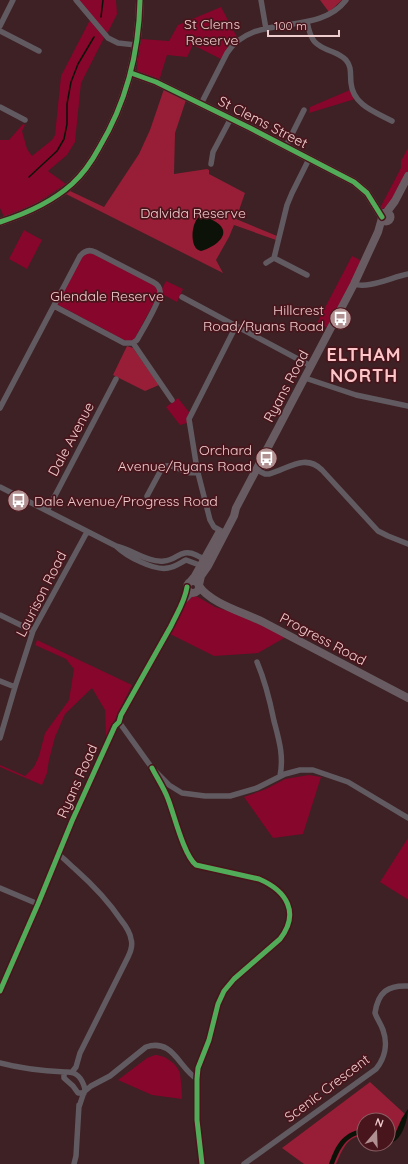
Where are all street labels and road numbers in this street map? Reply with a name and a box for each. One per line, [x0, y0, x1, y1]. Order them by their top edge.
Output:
street label: St Clems Street [215, 92, 311, 152]
street label: Ryans Road [260, 347, 312, 425]
street label: Dale Avenue [44, 399, 98, 479]
street label: Laurison Road [12, 548, 70, 640]
street label: Progress Road [277, 609, 369, 669]
street label: Ryans Road [53, 741, 101, 821]
street label: Scenic Crescent [281, 1050, 373, 1126]

